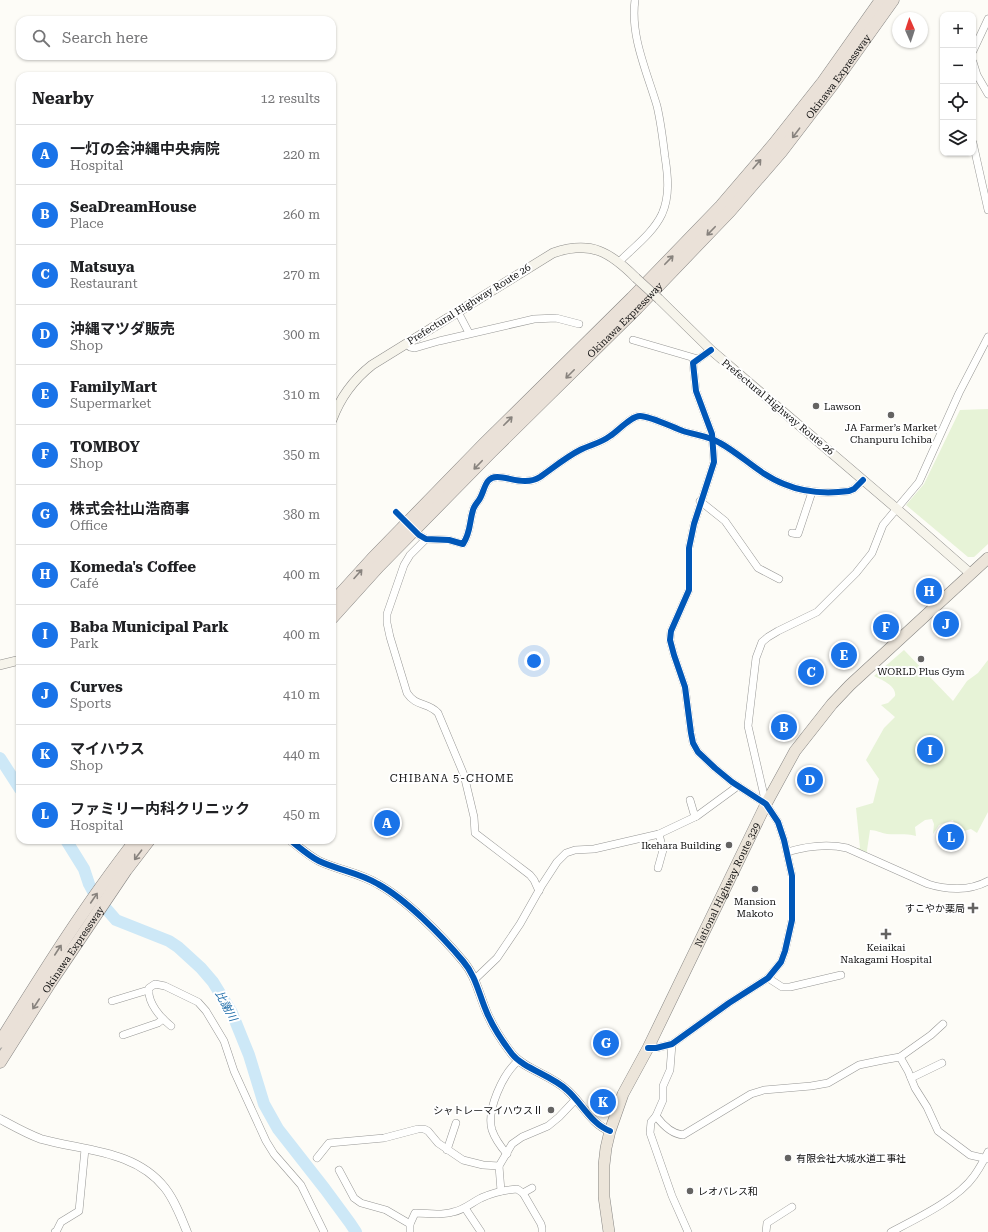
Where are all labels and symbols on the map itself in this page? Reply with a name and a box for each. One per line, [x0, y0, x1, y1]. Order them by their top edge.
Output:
north arrow [892, 12, 928, 48]
street label: Okinawa Expressway [803, 32, 872, 121]
one-way arrow [792, 127, 800, 138]
one-way arrow [753, 159, 762, 169]
one-way arrow [706, 226, 715, 236]
one-way arrow [664, 255, 674, 265]
street label: Prefectural Highway Route 26 [405, 261, 533, 347]
street label: Okinawa Expressway [585, 280, 665, 360]
street label: Prefectural Highway Route 26 [720, 357, 837, 458]
one-way arrow [565, 369, 575, 379]
marker: Lawson [811, 401, 821, 411]
place label: Lawson [824, 401, 862, 412]
marker: JA Farmer’s Market Chanpuru Ichiba [886, 410, 896, 420]
one-way arrow [503, 416, 513, 426]
place label: JA Farmer’s Market Chanpuru Ichiba [845, 422, 937, 445]
one-way arrow [473, 460, 483, 470]
one-way arrow [354, 569, 363, 579]
pin: H [916, 576, 942, 606]
pin: J [933, 609, 959, 639]
pin: F [873, 612, 899, 642]
pin: E [831, 640, 857, 670]
your location [524, 651, 544, 671]
marker: WORLD Plus Gym [916, 654, 926, 664]
pin: C [798, 657, 824, 687]
place label: WORLD Plus Gym [877, 666, 965, 677]
pin: B [771, 712, 797, 742]
pin: I [917, 735, 943, 765]
pin: D [797, 765, 823, 795]
district label: CHIBANA 5-CHOME [390, 772, 514, 785]
pin: A [374, 808, 400, 838]
street label: National Highway Route 329 [692, 820, 762, 949]
pin: L [938, 822, 964, 852]
place label: Ikehara Building [641, 840, 721, 851]
marker: Ikehara Building [724, 840, 734, 850]
one-way arrow [133, 850, 142, 861]
marker: Mansion Makoto [750, 884, 760, 894]
one-way arrow [90, 892, 98, 903]
place label: Mansion Makoto [734, 896, 776, 919]
place label: すこやか薬局 [905, 903, 965, 914]
marker: すこやか薬局 [968, 903, 978, 913]
street label: Okinawa Expressway [40, 904, 106, 995]
marker: Keiaikai Nakagami Hospital [880, 928, 892, 940]
place label: Keiaikai Nakagami Hospital [840, 942, 932, 965]
one-way arrow [54, 945, 62, 956]
water label: 比謝川 [212, 988, 240, 1024]
one-way arrow [32, 998, 40, 1010]
pin: G [593, 1028, 619, 1058]
pin: K [590, 1087, 616, 1117]
place label: シャトレーマイハウスⅡ [433, 1105, 543, 1116]
marker: シャトレーマイハウスⅡ [546, 1105, 556, 1115]
marker: 有限会社大城水道工事社 [783, 1153, 793, 1163]
place label: 有限会社大城水道工事社 [796, 1153, 906, 1164]
marker: レオパレス和 [685, 1186, 695, 1196]
place label: レオパレス和 [698, 1186, 758, 1197]

